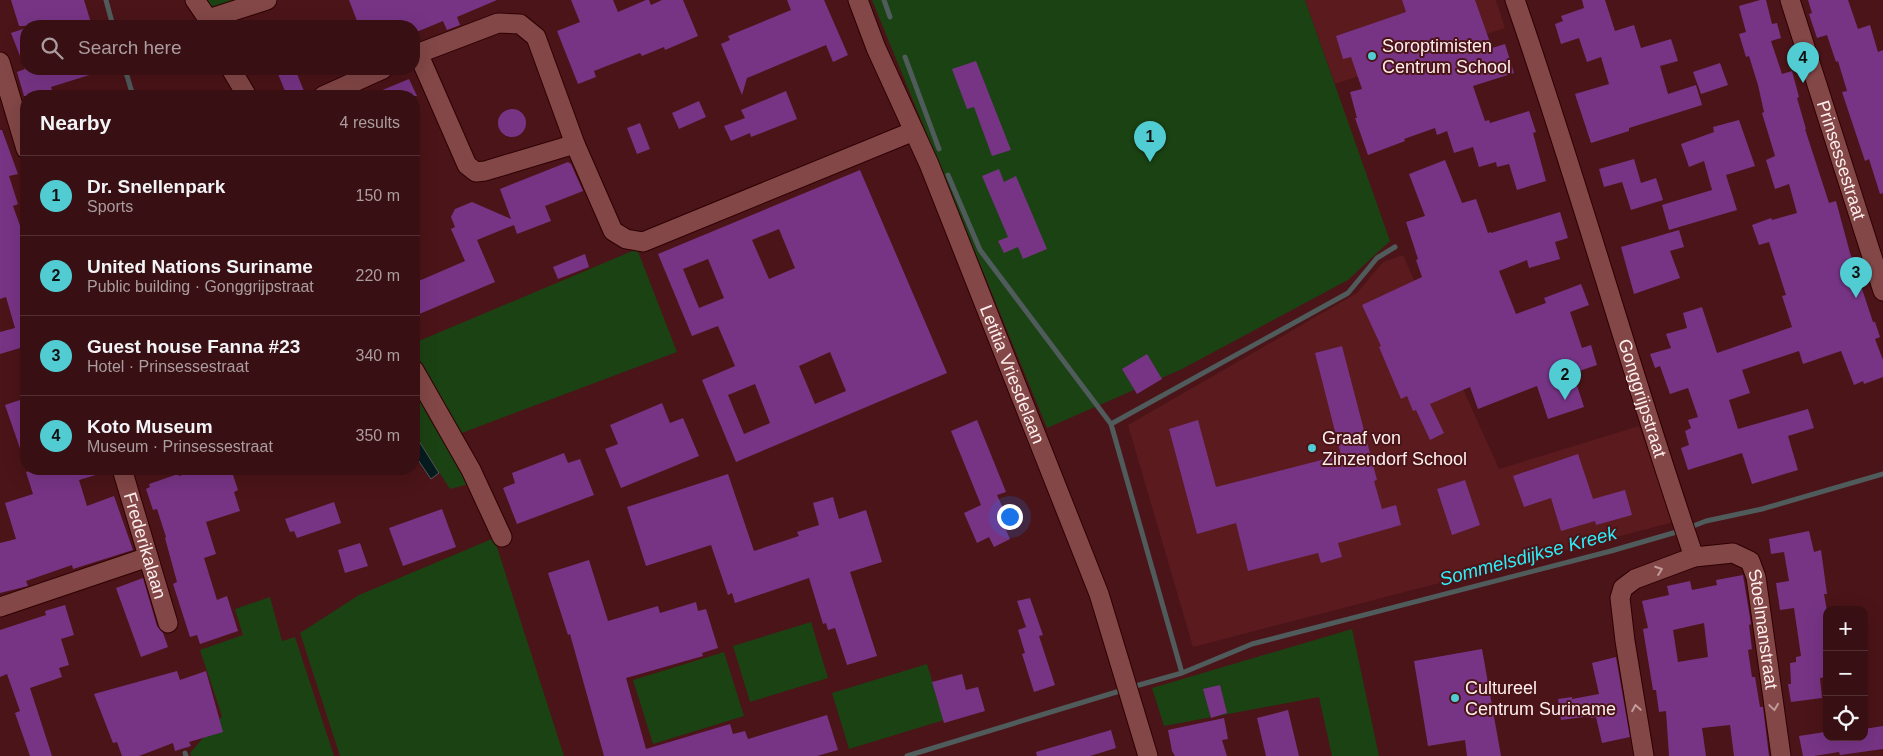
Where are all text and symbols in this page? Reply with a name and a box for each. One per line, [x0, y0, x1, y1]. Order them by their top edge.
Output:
search box [20, 20, 420, 75]
icon: search [38, 34, 66, 62]
place label: Soroptimisten Centrum School [1382, 36, 1511, 77]
text: Search here [78, 37, 182, 58]
pin: 4 [1787, 42, 1819, 83]
marker: Soroptimisten Centrum School [1366, 50, 1378, 62]
street label: Prinsessestraat [1813, 98, 1870, 222]
text: Nearby [40, 111, 111, 134]
text: 4 results [340, 114, 400, 131]
pin: 1 [1134, 121, 1166, 162]
text: Dr. Snellenpark [87, 176, 225, 197]
text: 1 [52, 187, 60, 204]
text: 150 m [356, 187, 400, 204]
text: Sports [87, 198, 133, 215]
text: United Nations Suriname [87, 256, 313, 277]
pin: 3 [1840, 257, 1872, 298]
text: 2 [52, 267, 60, 284]
text: 220 m [356, 267, 400, 284]
text: Public building · Gonggrijpstraat [87, 278, 314, 295]
street label: Letitia Vriesdelaan [976, 302, 1049, 447]
text: Guest house Fanna #23 [87, 336, 300, 357]
street label: Gonggrijpstraat [1614, 336, 1670, 460]
text: 3 [52, 347, 60, 364]
text: 340 m [356, 347, 400, 364]
text: Hotel · Prinsessestraat [87, 358, 249, 375]
pin: 2 [1549, 359, 1581, 400]
text: Koto Museum [87, 416, 213, 437]
text: 4 [52, 427, 60, 444]
text: 350 m [356, 427, 400, 444]
place label: Graaf von Zinzendorf School [1322, 428, 1467, 469]
text: Museum · Prinsessestraat [87, 438, 273, 455]
marker: Graaf von Zinzendorf School [1306, 442, 1318, 454]
street label: Frederikalaan [120, 490, 170, 601]
your location [997, 504, 1023, 530]
water label: Sommelsdijkse Kreek [1437, 522, 1620, 590]
one-way arrow [1654, 566, 1663, 576]
street label: Stoelmanstraat [1744, 566, 1782, 691]
map controls [1823, 606, 1868, 741]
button: + [1823, 606, 1868, 651]
button: − [1823, 651, 1868, 696]
place label: Cultureel Centrum Suriname [1465, 678, 1616, 719]
marker: Cultureel Centrum Suriname [1449, 692, 1461, 704]
button: locate [1823, 696, 1868, 741]
one-way arrow [1769, 703, 1779, 712]
one-way arrow [1632, 704, 1642, 712]

